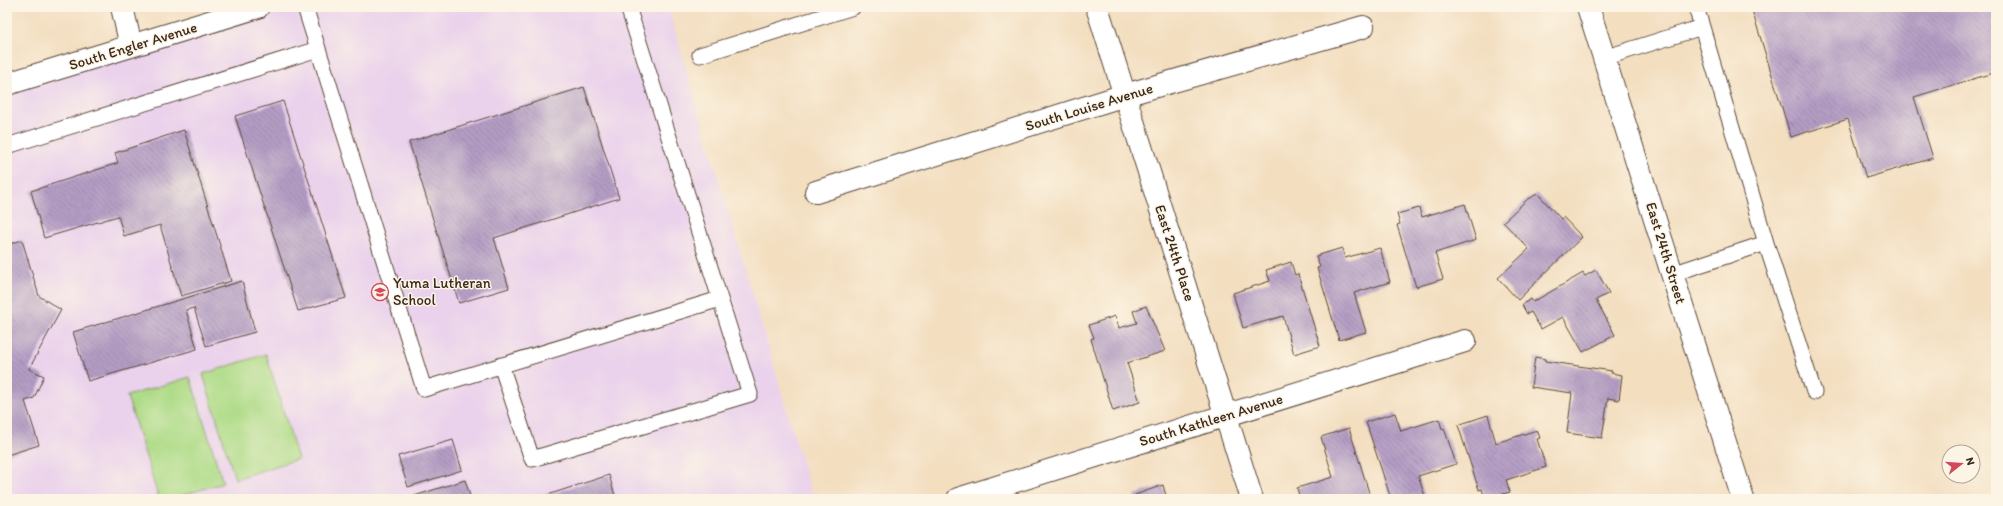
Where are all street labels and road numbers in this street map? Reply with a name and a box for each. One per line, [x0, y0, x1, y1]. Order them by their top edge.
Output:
street label: South Engler Avenue [67, 18, 199, 74]
street label: South Louise Avenue [1023, 79, 1155, 135]
street label: East 24th Street [1642, 200, 1690, 306]
street label: East 24th Place [1151, 202, 1199, 304]
street label: South Kathleen Avenue [1137, 390, 1285, 450]

